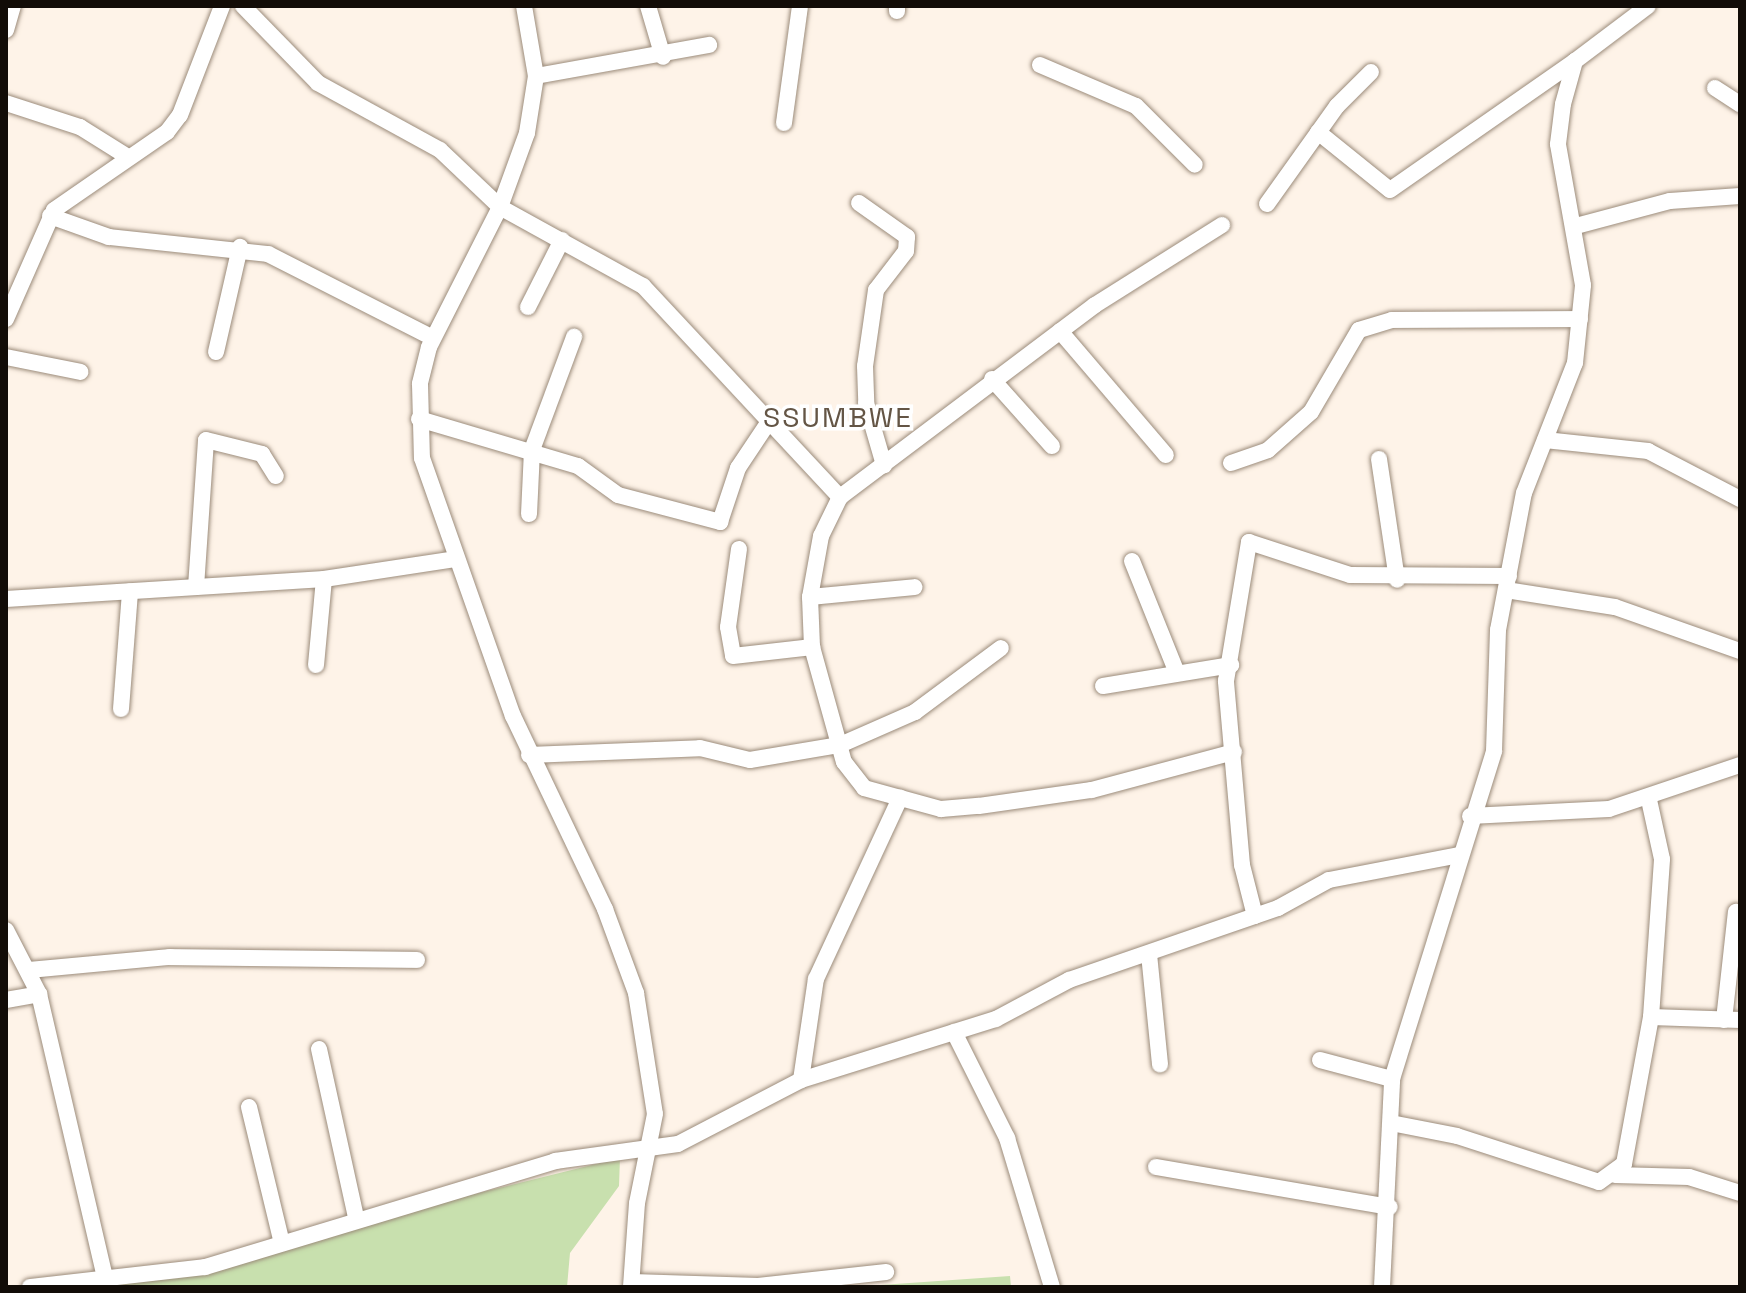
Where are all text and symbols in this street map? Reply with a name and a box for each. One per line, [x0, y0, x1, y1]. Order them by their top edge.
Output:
district label: SSUMBWE [763, 400, 913, 434]

